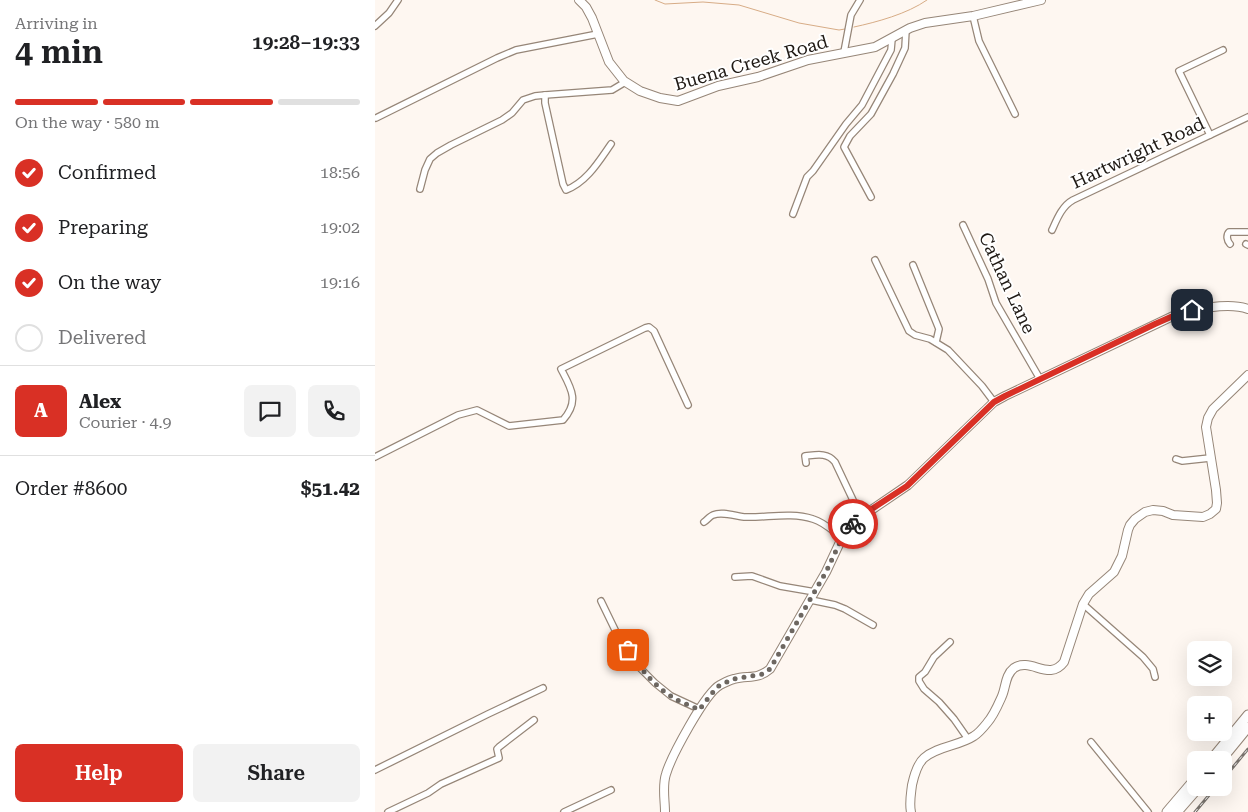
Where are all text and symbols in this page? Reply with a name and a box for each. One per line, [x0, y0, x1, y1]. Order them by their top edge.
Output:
text: Arriving in [15, 14, 98, 33]
street label: Buena Creek Road [672, 30, 831, 95]
text: 19:28–19:33 [252, 31, 360, 54]
text: 4 min [15, 33, 103, 71]
street label: Hartwright Road [1068, 112, 1208, 193]
text: On the way · 580 m [15, 113, 160, 132]
icon: check [15, 159, 43, 187]
text: Confirmed [58, 161, 156, 184]
text: 18:56 [320, 163, 360, 182]
icon: check [15, 214, 43, 242]
text: Preparing [58, 216, 148, 239]
text: 19:02 [320, 218, 360, 237]
street label: Cathan Lane [975, 229, 1040, 337]
icon: check [15, 269, 43, 297]
text: On the way [58, 271, 161, 294]
text: 19:16 [320, 273, 360, 292]
pin [1171, 289, 1213, 331]
icon: home [1178, 296, 1206, 324]
text: Delivered [58, 326, 146, 349]
button: chat [244, 385, 296, 437]
button: phone [308, 385, 360, 437]
text: Alex [79, 390, 121, 413]
text: A [34, 399, 48, 422]
text: Courier · 4.9 [79, 413, 172, 432]
text: Order #8600 [15, 477, 127, 500]
text: $51.42 [301, 477, 360, 500]
courier [828, 499, 878, 549]
icon: bike [839, 510, 867, 538]
pin [607, 629, 649, 671]
icon: bag [614, 636, 642, 664]
map controls [1187, 641, 1232, 796]
button: layers [1187, 641, 1232, 686]
button: + [1187, 696, 1232, 741]
button: Help [15, 744, 183, 802]
button: Share [193, 744, 360, 802]
button: − [1187, 751, 1232, 796]

